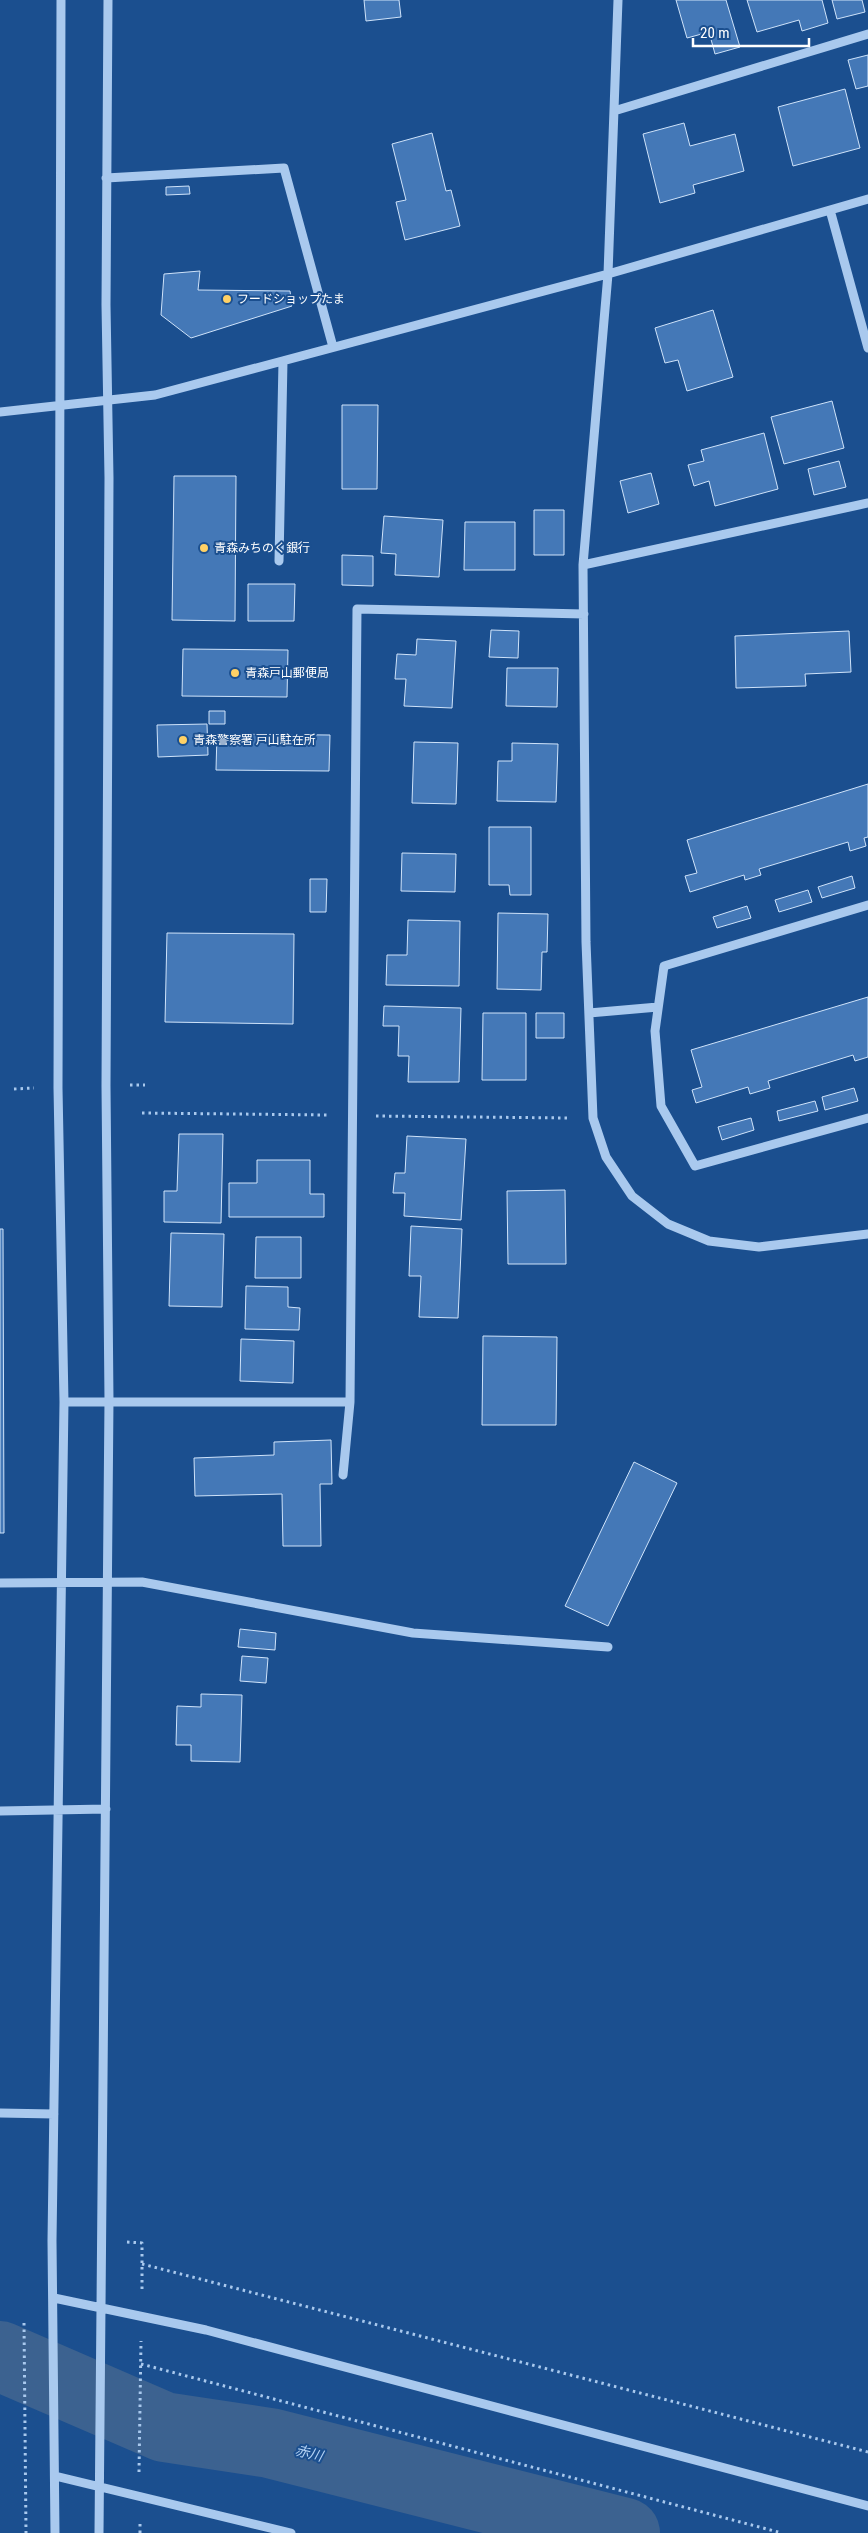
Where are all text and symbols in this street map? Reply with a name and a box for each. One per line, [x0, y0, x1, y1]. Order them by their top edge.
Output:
scale bar [693, 15, 809, 47]
text: 20 m [700, 24, 730, 42]
place label: フードショップたま [237, 292, 345, 306]
marker: フードショップたま [221, 293, 233, 305]
place label: 青森みちのく銀行 [214, 541, 310, 555]
marker: 青森みちのく銀行 [198, 542, 210, 554]
place label: 青森戸山郵便局 [245, 666, 329, 680]
marker: 青森戸山郵便局 [229, 667, 241, 679]
place label: 青森警察署 戸山駐在所 [193, 733, 316, 747]
marker: 青森警察署 戸山駐在所 [177, 734, 189, 746]
water label: 赤川 [293, 2442, 326, 2465]

